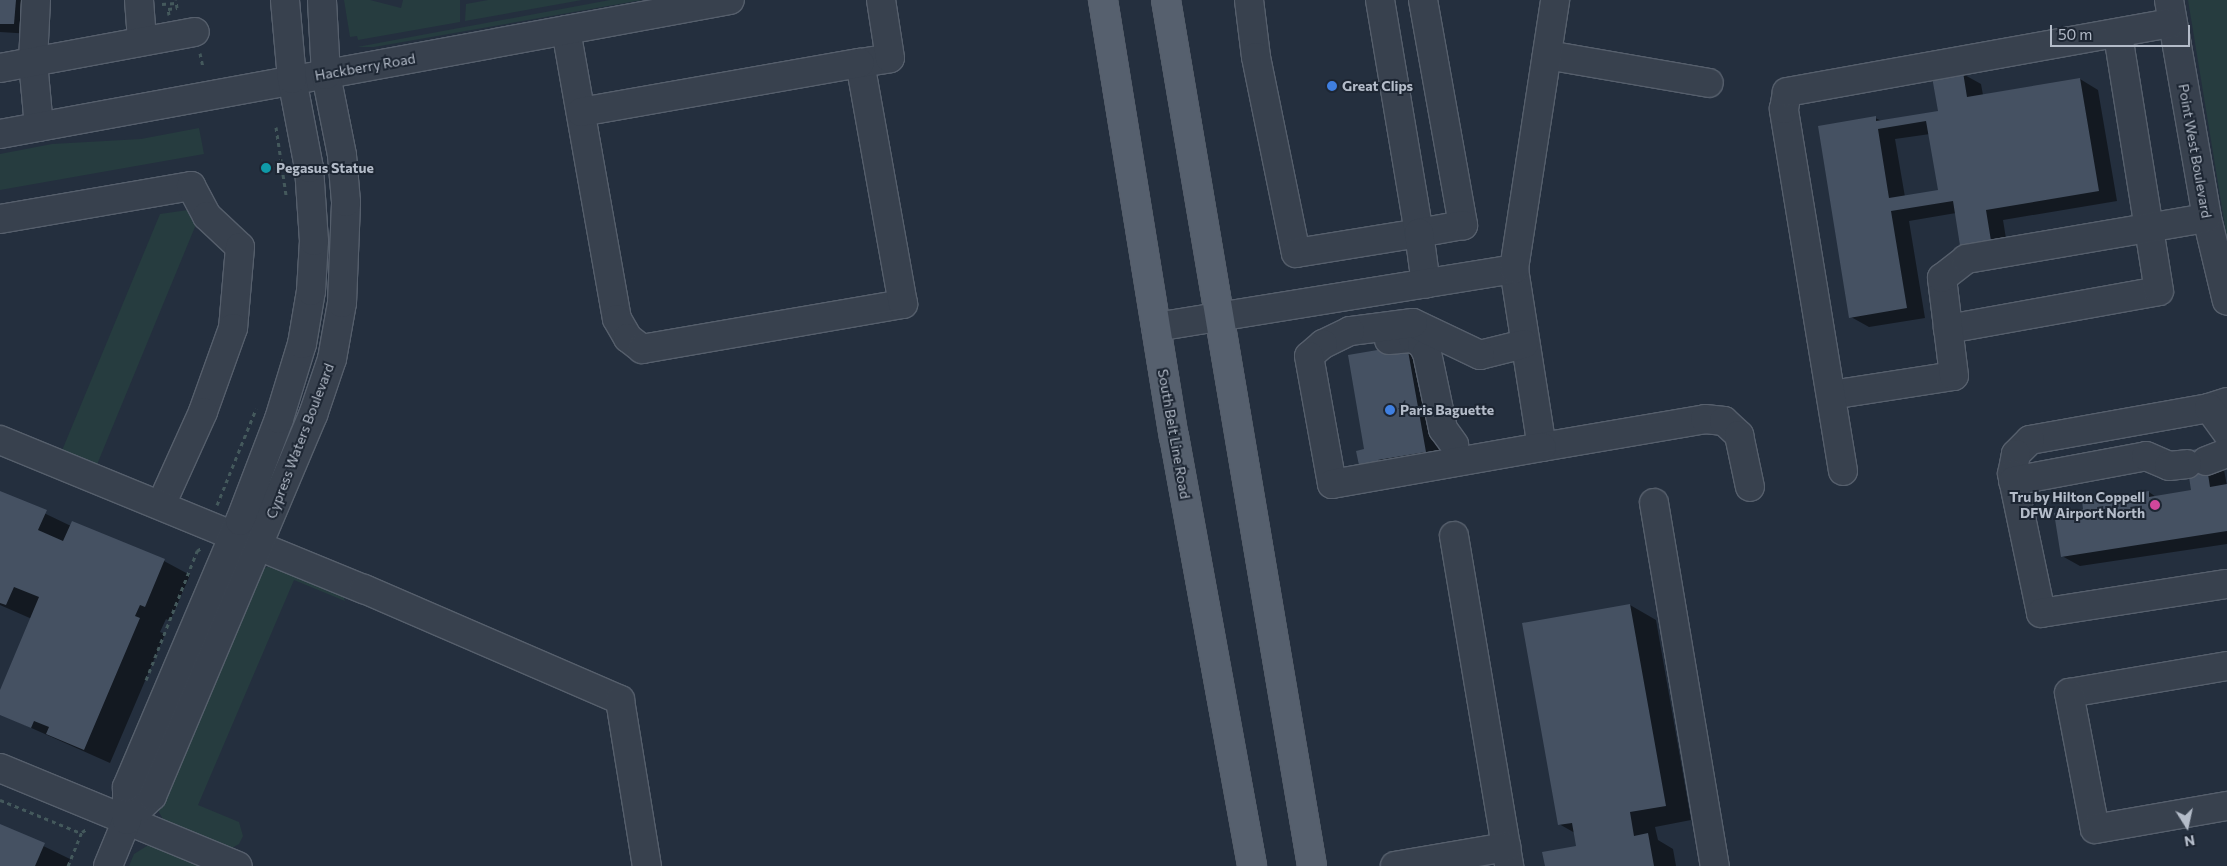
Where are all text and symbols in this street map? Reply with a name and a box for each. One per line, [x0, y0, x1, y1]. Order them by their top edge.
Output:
scale bar [2052, 15, 2192, 47]
text: 50 m [2058, 25, 2092, 43]
street label: Hackberry Road [313, 50, 417, 84]
place label: Great Clips [1342, 78, 1413, 94]
marker: Great Clips [1326, 80, 1338, 92]
street label: Point West Boulevard [2175, 82, 2215, 220]
place label: Pegasus Statue [276, 160, 374, 176]
marker: Pegasus Statue [260, 162, 272, 174]
street label: Cypress Waters Boulevard [263, 361, 337, 521]
street label: South Belt Line Road [1154, 368, 1194, 500]
place label: Paris Baguette [1400, 402, 1494, 418]
marker: Paris Baguette [1384, 404, 1396, 416]
place label: Tru by Hilton Coppell DFW Airport North [2009, 489, 2145, 522]
marker: Tru by Hilton Coppell DFW Airport North [2149, 499, 2161, 511]
north arrow [2162, 801, 2212, 851]
text: N [2183, 832, 2196, 851]

